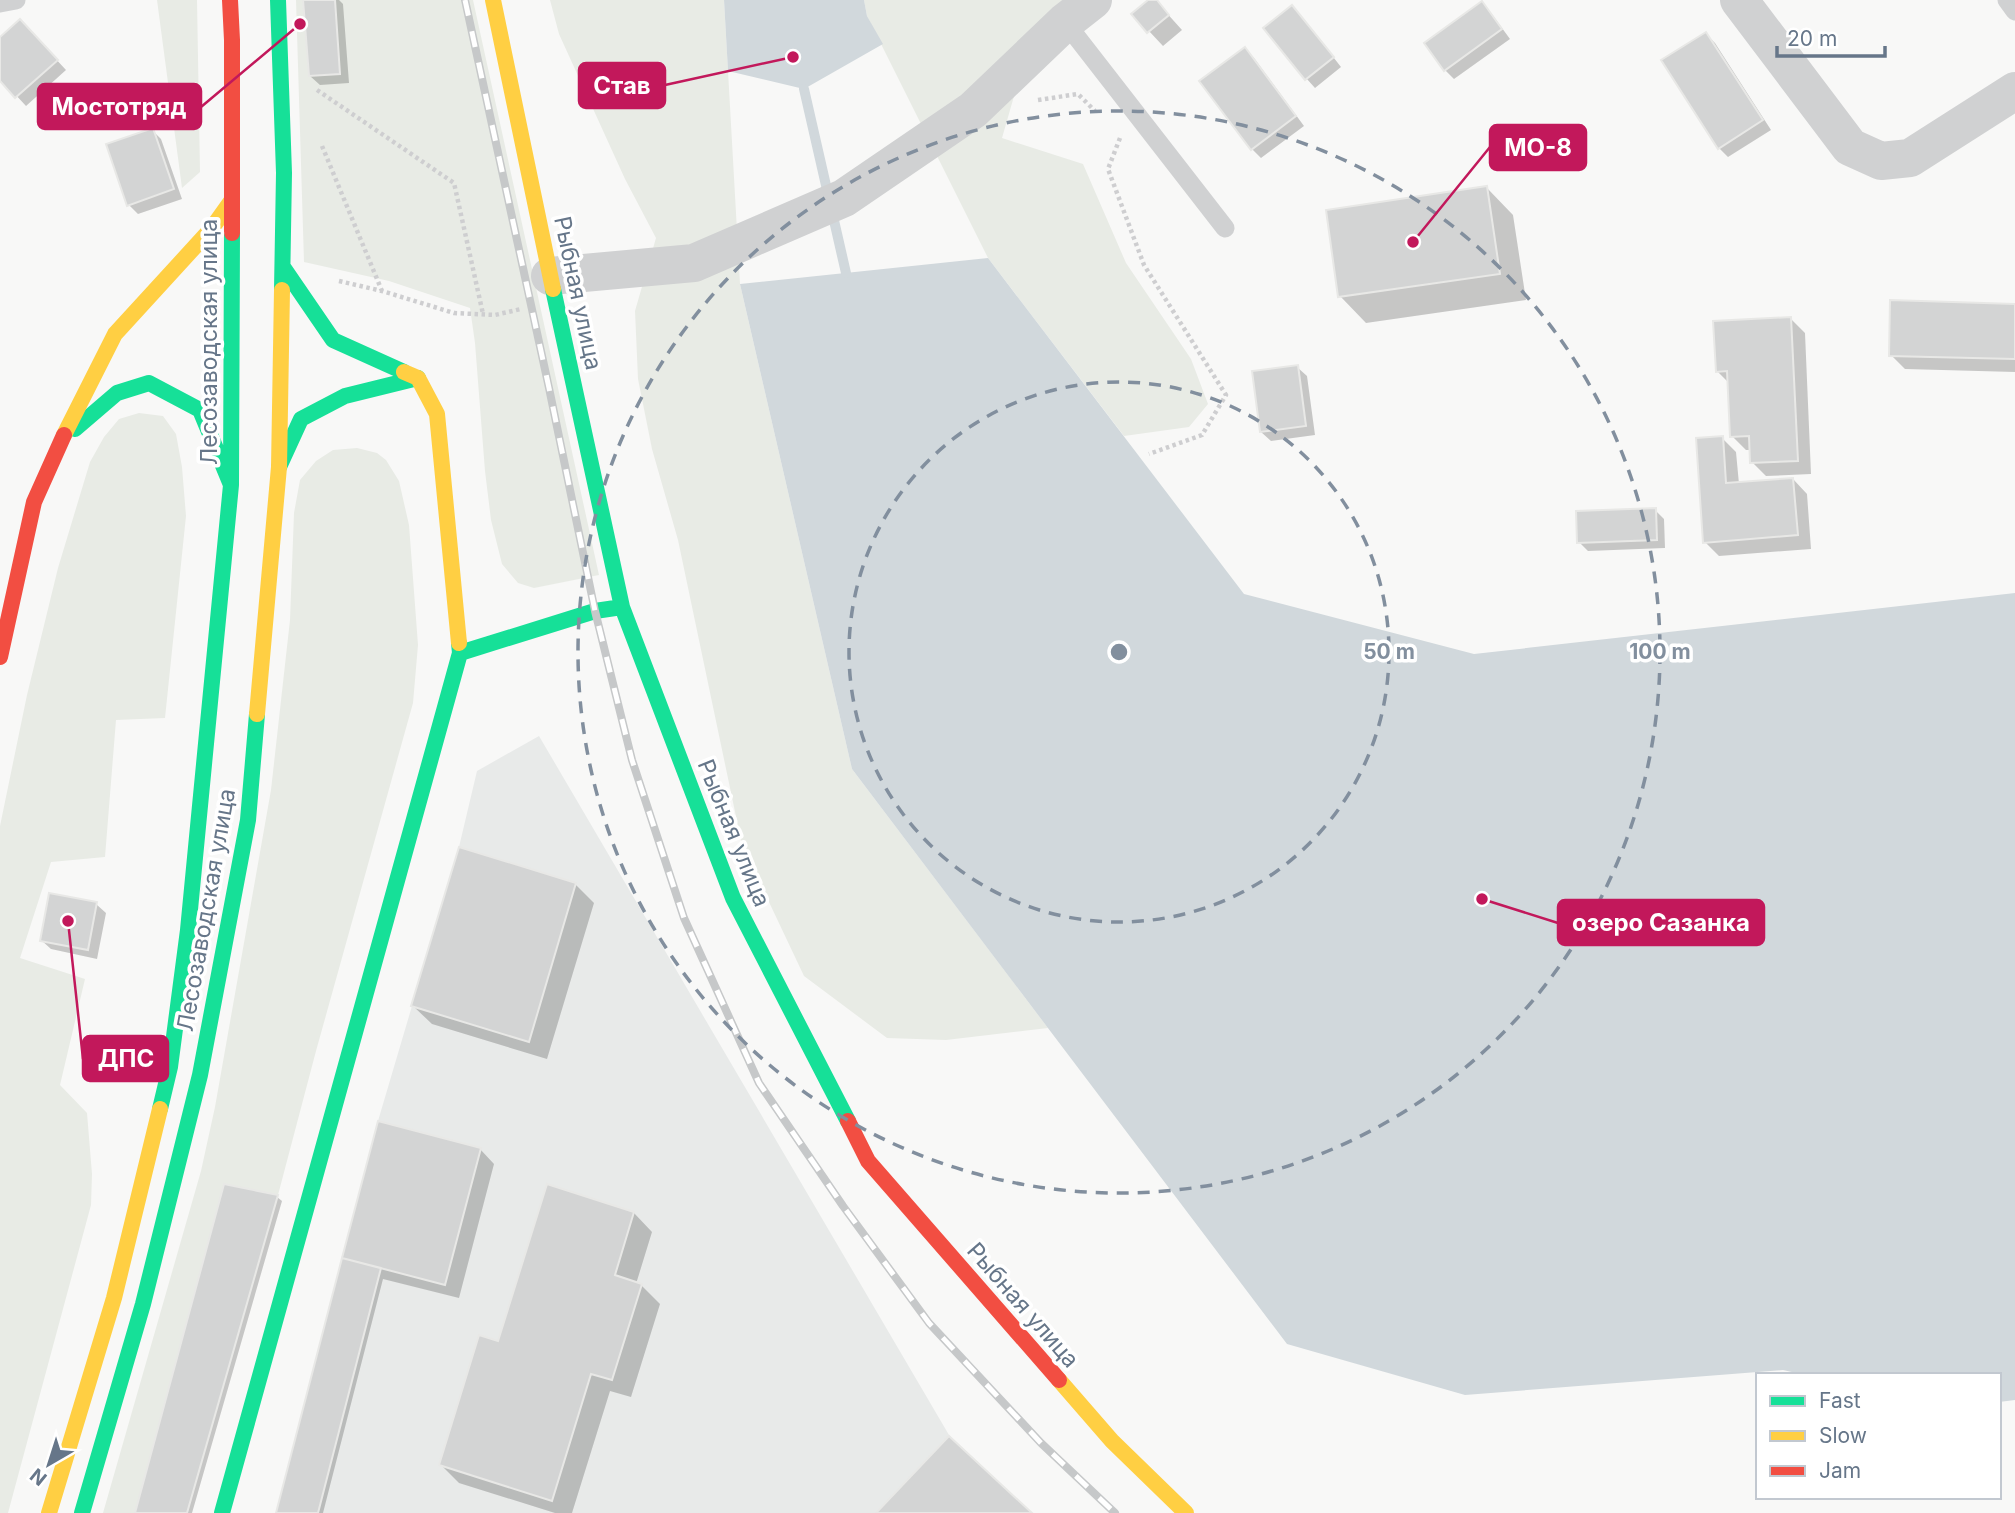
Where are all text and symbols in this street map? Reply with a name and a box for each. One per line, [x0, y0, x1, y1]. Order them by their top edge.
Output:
scale bar [1777, 14, 1885, 58]
text: 20 m [1787, 26, 1837, 51]
callout: Став [579, 63, 665, 108]
text: Став [593, 71, 651, 100]
callout: Мостотряд [38, 84, 201, 129]
text: Мостотряд [51, 92, 187, 121]
callout: MO-8 [1490, 125, 1586, 170]
text: MO-8 [1504, 133, 1572, 162]
street label: Рыбная улица [548, 214, 608, 372]
street label: Лесозаводская улица [195, 219, 223, 465]
text: 50 m [1363, 639, 1415, 664]
text: 100 m [1629, 639, 1691, 664]
centre of rings [1107, 640, 1131, 664]
street label: Рыбная улица [692, 755, 776, 911]
street label: Лесозаводская улица [171, 786, 241, 1034]
callout: озеро Сазанка [1558, 900, 1764, 945]
text: озеро Сазанка [1572, 908, 1750, 937]
callout: ДПС [83, 1036, 168, 1081]
text: ДПС [98, 1044, 154, 1073]
street label: Рыбная улица [961, 1237, 1085, 1373]
legend [1756, 1373, 2001, 1499]
text: Fast [1819, 1388, 1861, 1413]
text: Slow [1819, 1423, 1867, 1448]
north arrow [14, 1429, 84, 1499]
text: Jam [1819, 1458, 1861, 1483]
text: N [26, 1463, 51, 1490]

